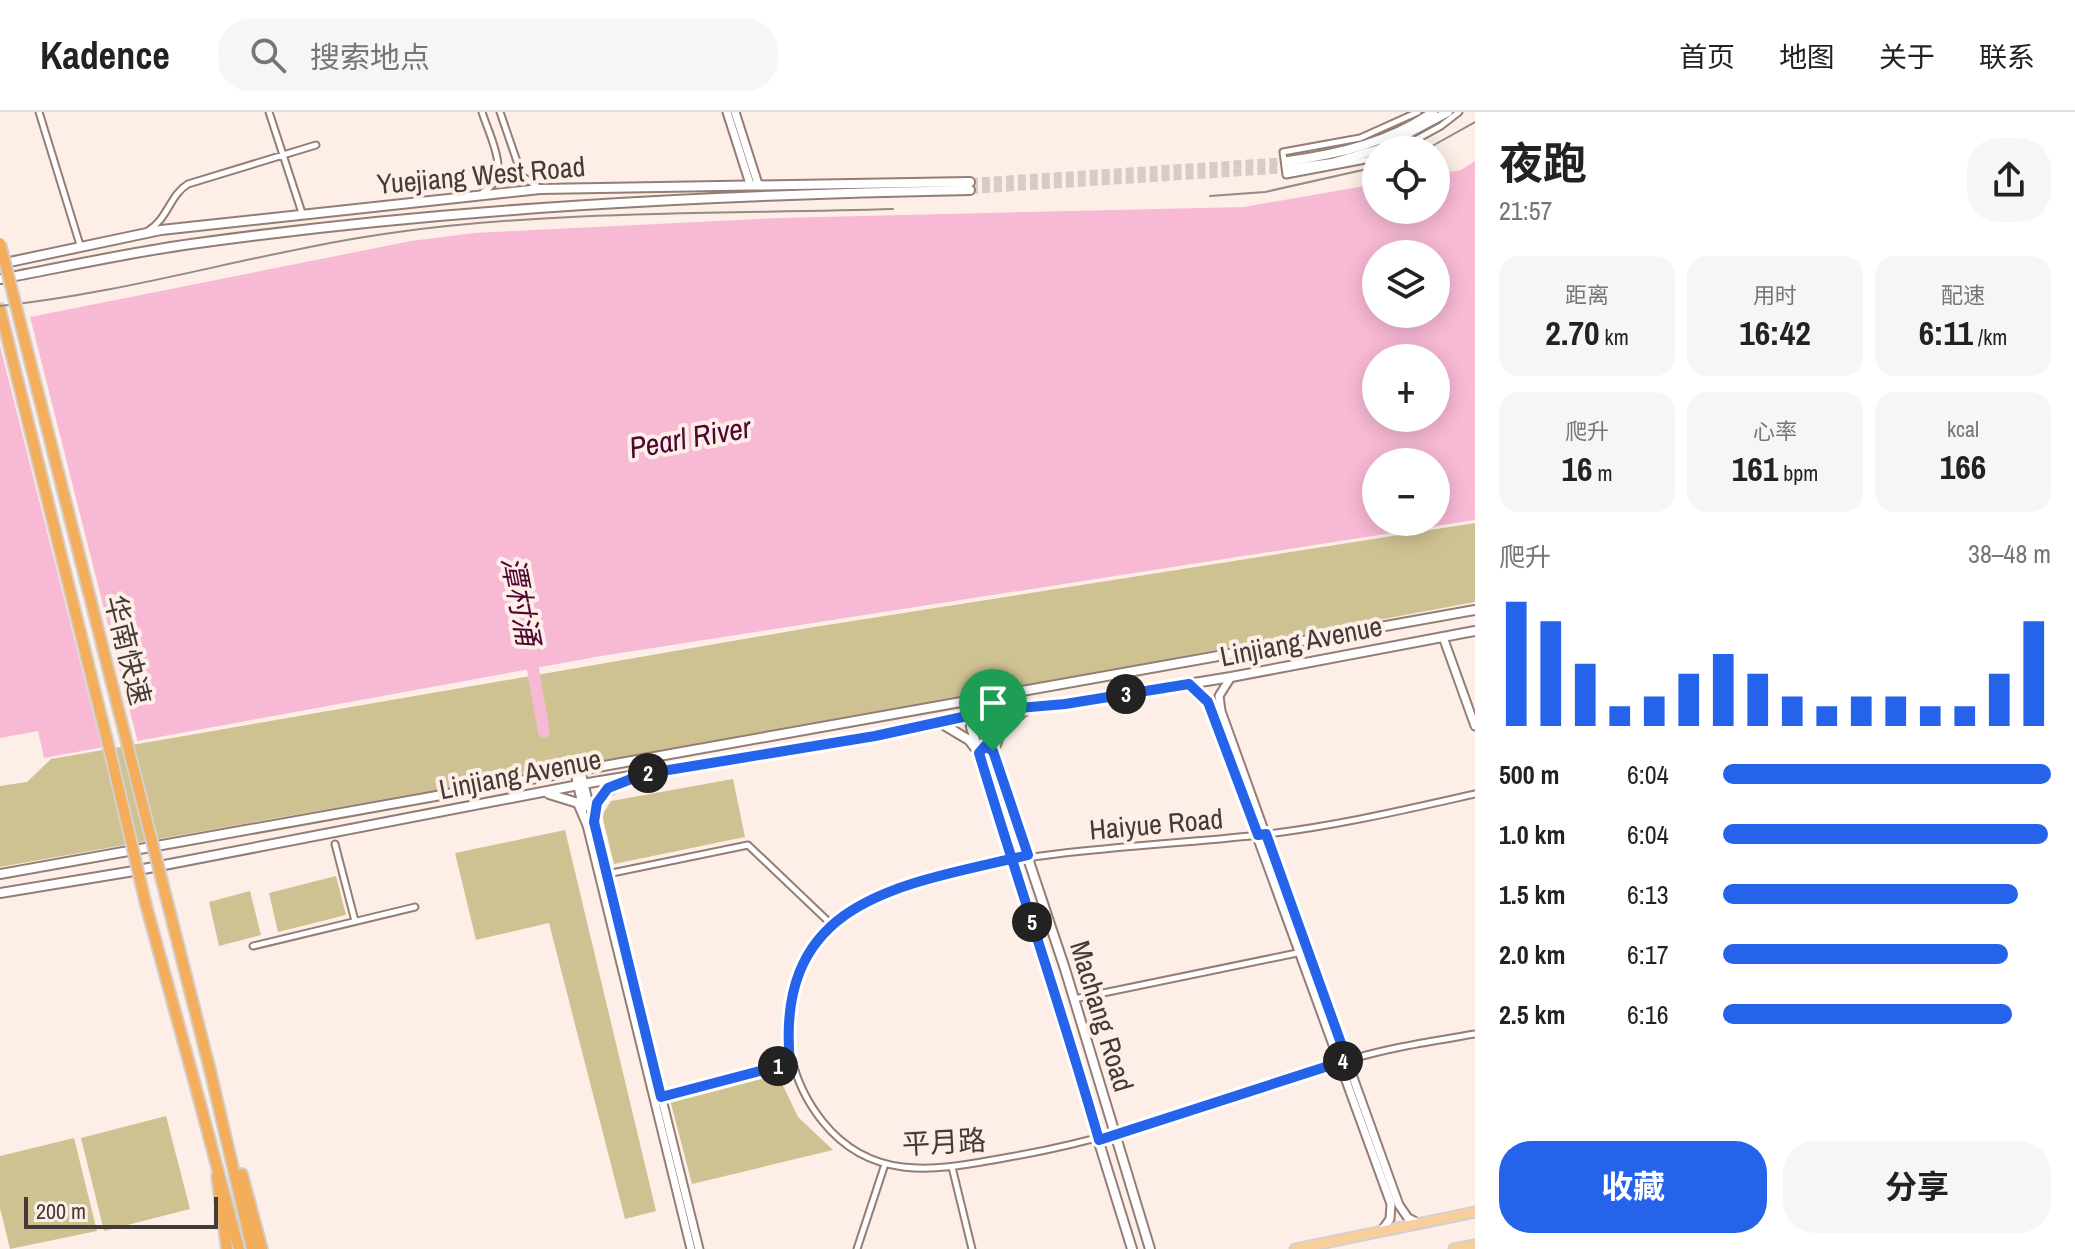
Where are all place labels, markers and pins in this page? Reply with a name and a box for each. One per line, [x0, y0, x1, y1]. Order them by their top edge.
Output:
pin [959, 669, 1027, 751]
pin: 3 [1106, 674, 1146, 714]
pin: 2 [628, 753, 668, 793]
pin: 5 [1012, 902, 1052, 942]
pin: 4 [1323, 1041, 1363, 1081]
pin: 1 [758, 1046, 798, 1086]

